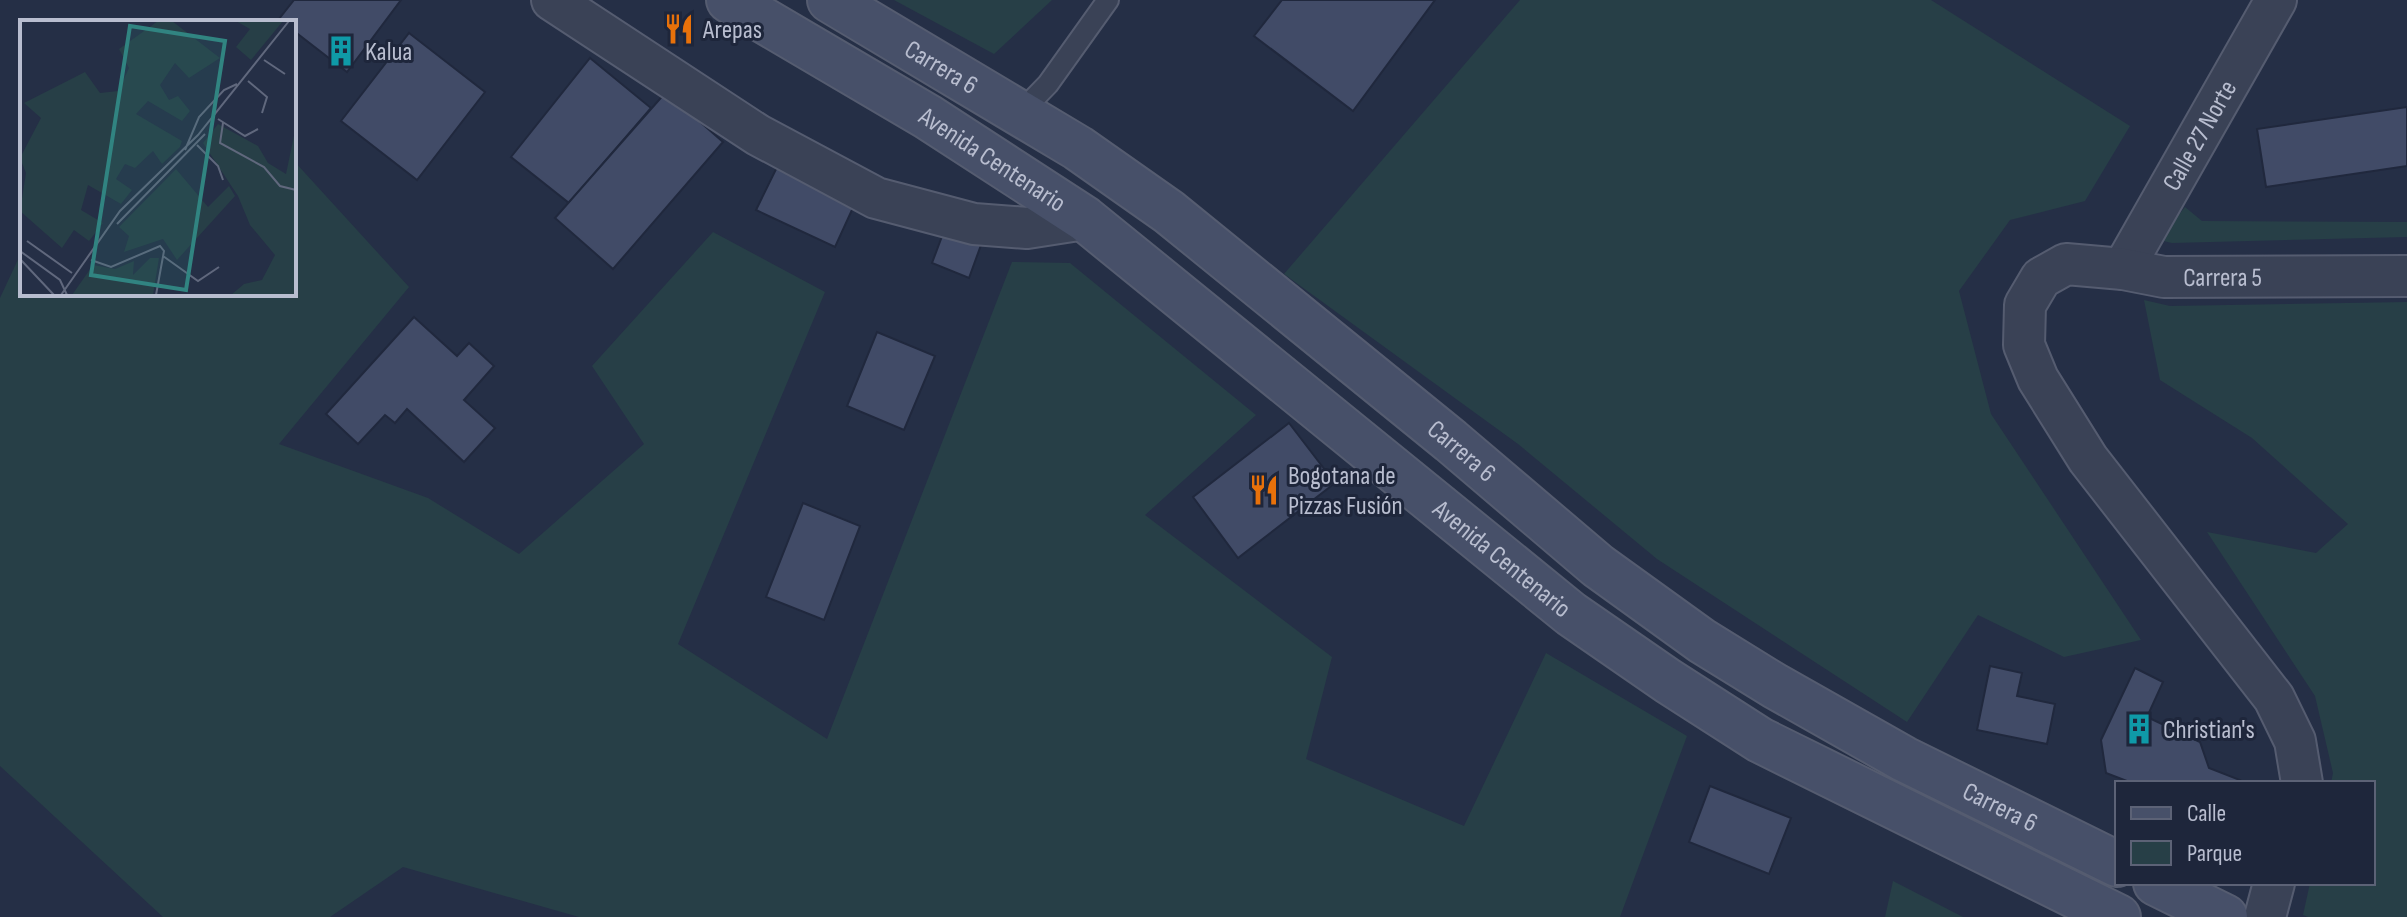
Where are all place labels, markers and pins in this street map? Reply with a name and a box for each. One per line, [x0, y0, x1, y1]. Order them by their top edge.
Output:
restaurant icon: Arepas [662, 12, 696, 46]
place label: Arepas [702, 15, 762, 46]
building icon: Kalua [324, 34, 358, 68]
place label: Kalua [365, 37, 412, 68]
place label: Bogotana de Pizzas Fusión [1288, 461, 1403, 522]
restaurant icon: Bogotana de Pizzas Fusión [1247, 473, 1281, 507]
building icon: Christian's [2122, 712, 2156, 746]
place label: Christian's [2163, 715, 2255, 746]

